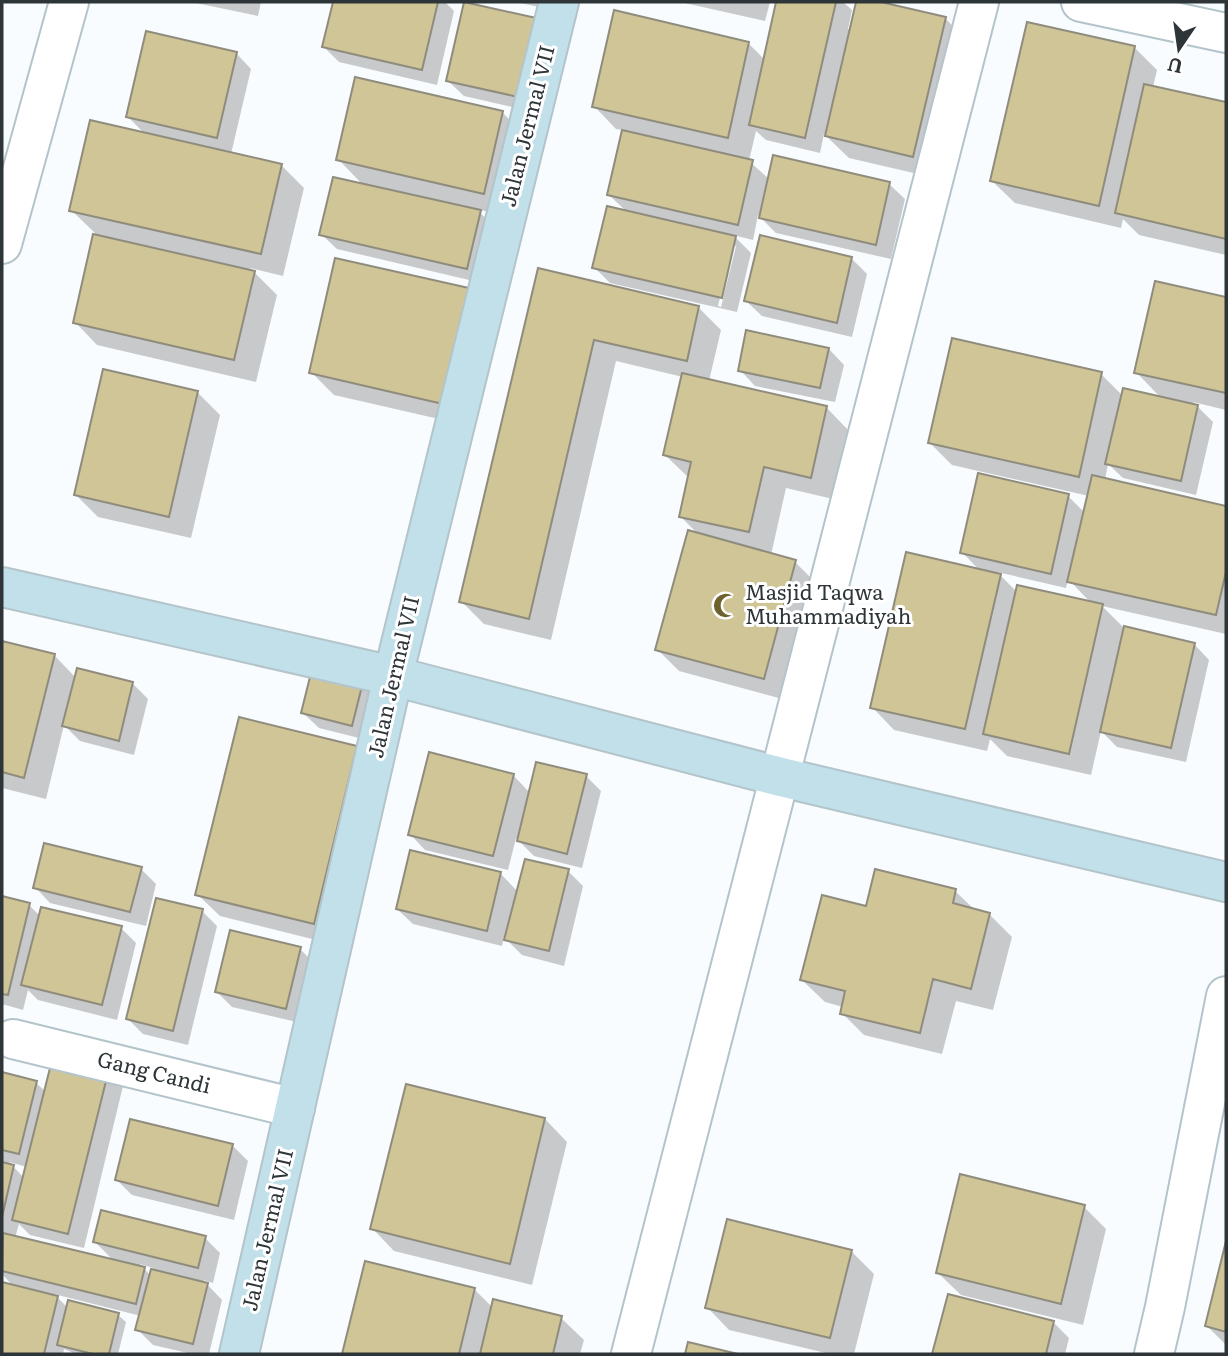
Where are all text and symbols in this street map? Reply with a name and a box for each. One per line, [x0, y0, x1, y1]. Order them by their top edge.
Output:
north arrow [1144, 14, 1214, 84]
street label: Jalan Jermal VII [491, 41, 561, 209]
text: U [1164, 51, 1185, 82]
place label: Masjid Taqwa Muhammadiyah [745, 575, 911, 630]
mosque icon: Masjid Taqwa Muhammadiyah [711, 591, 739, 619]
street label: Jalan Jermal VII [358, 592, 425, 761]
street label: Gang Candi [95, 1042, 215, 1100]
street label: Jalan Jermal VII [232, 1145, 299, 1314]

